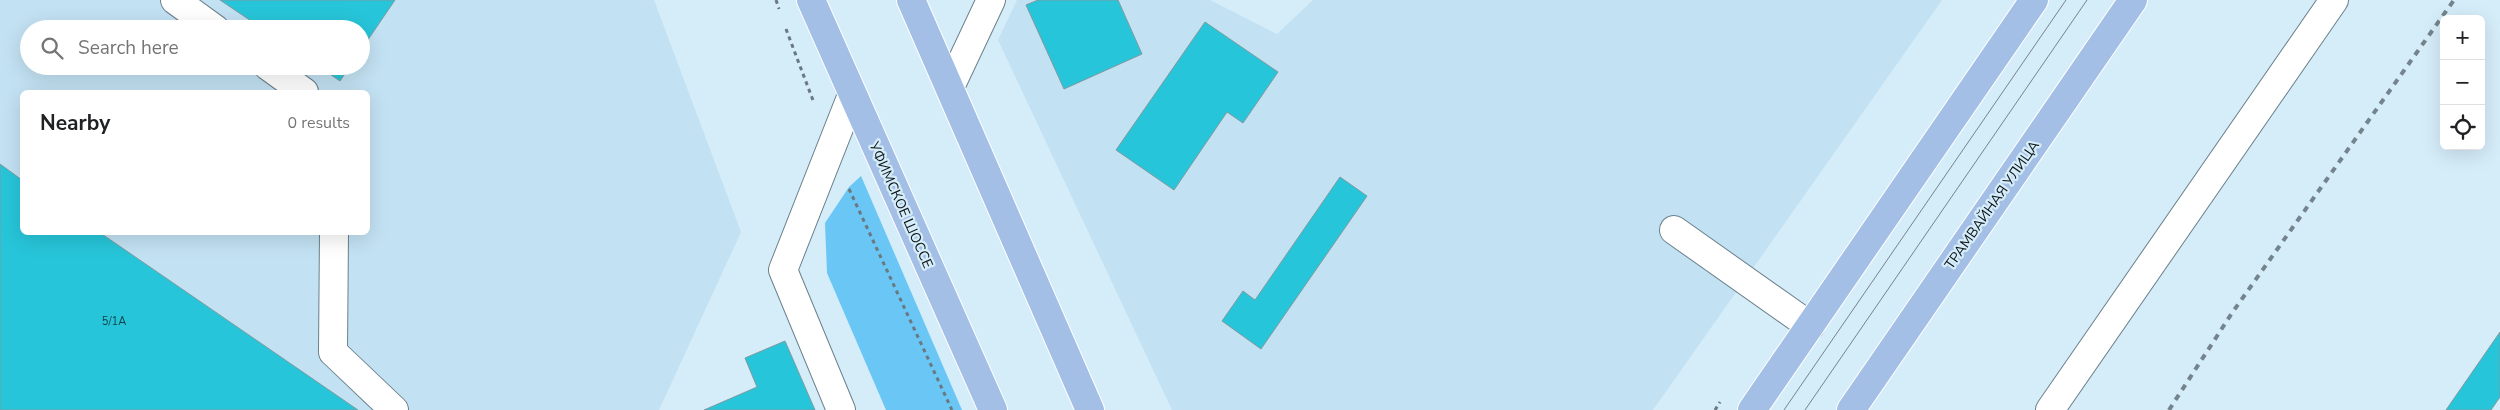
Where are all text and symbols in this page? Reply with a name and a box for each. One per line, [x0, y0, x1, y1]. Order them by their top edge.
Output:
map controls [2440, 15, 2485, 150]
button: + [2440, 15, 2485, 60]
search box [20, 20, 370, 75]
icon: search [38, 34, 66, 62]
text: Search here [78, 35, 179, 61]
button: − [2440, 60, 2485, 105]
button: locate [2440, 105, 2485, 150]
text: Nearby [40, 109, 110, 137]
text: 0 results [288, 112, 350, 134]
street label: ТРАМВАЙНАЯ УЛИЦА [1940, 137, 2044, 273]
street label: УФИМСКОЕ ШОССЕ [864, 138, 937, 271]
house number: 5/1А [102, 314, 126, 329]

